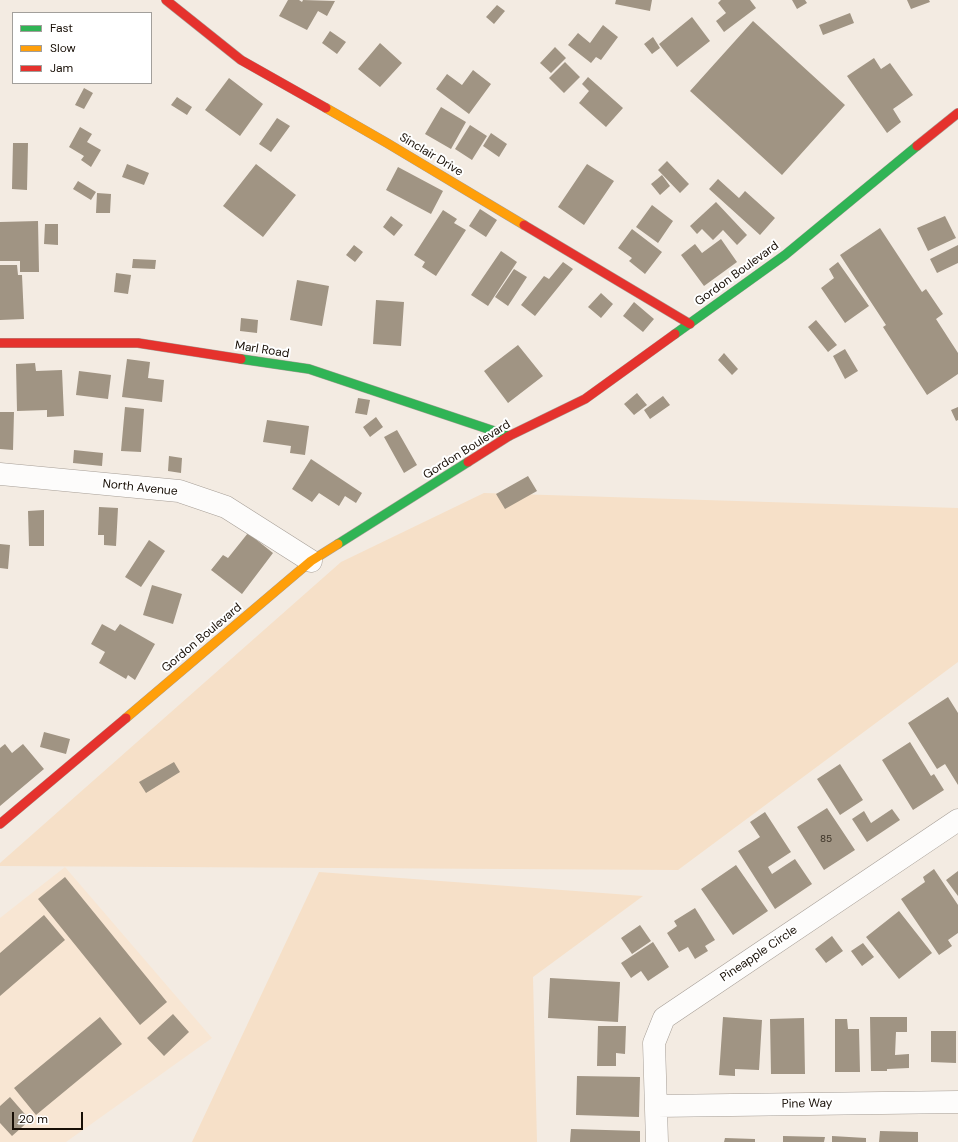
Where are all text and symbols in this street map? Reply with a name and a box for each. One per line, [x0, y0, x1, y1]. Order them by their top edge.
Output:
legend [12, 12, 152, 84]
text: Fast [50, 20, 73, 36]
text: Slow [50, 40, 76, 56]
text: Jam [50, 60, 73, 76]
street label: Sinclair Drive [397, 130, 465, 180]
street label: Gordon Boulevard [692, 239, 782, 309]
street label: Marl Road [234, 339, 290, 361]
street label: Gordon Boulevard [421, 417, 513, 483]
street label: North Avenue [102, 477, 178, 499]
street label: Gordon Boulevard [159, 600, 245, 676]
house number: 85 [820, 833, 832, 845]
street label: Pineapple Circle [718, 923, 800, 985]
street label: Pine Way [781, 1096, 833, 1112]
scale bar [14, 1104, 85, 1130]
text: 20 m [19, 1111, 48, 1127]

